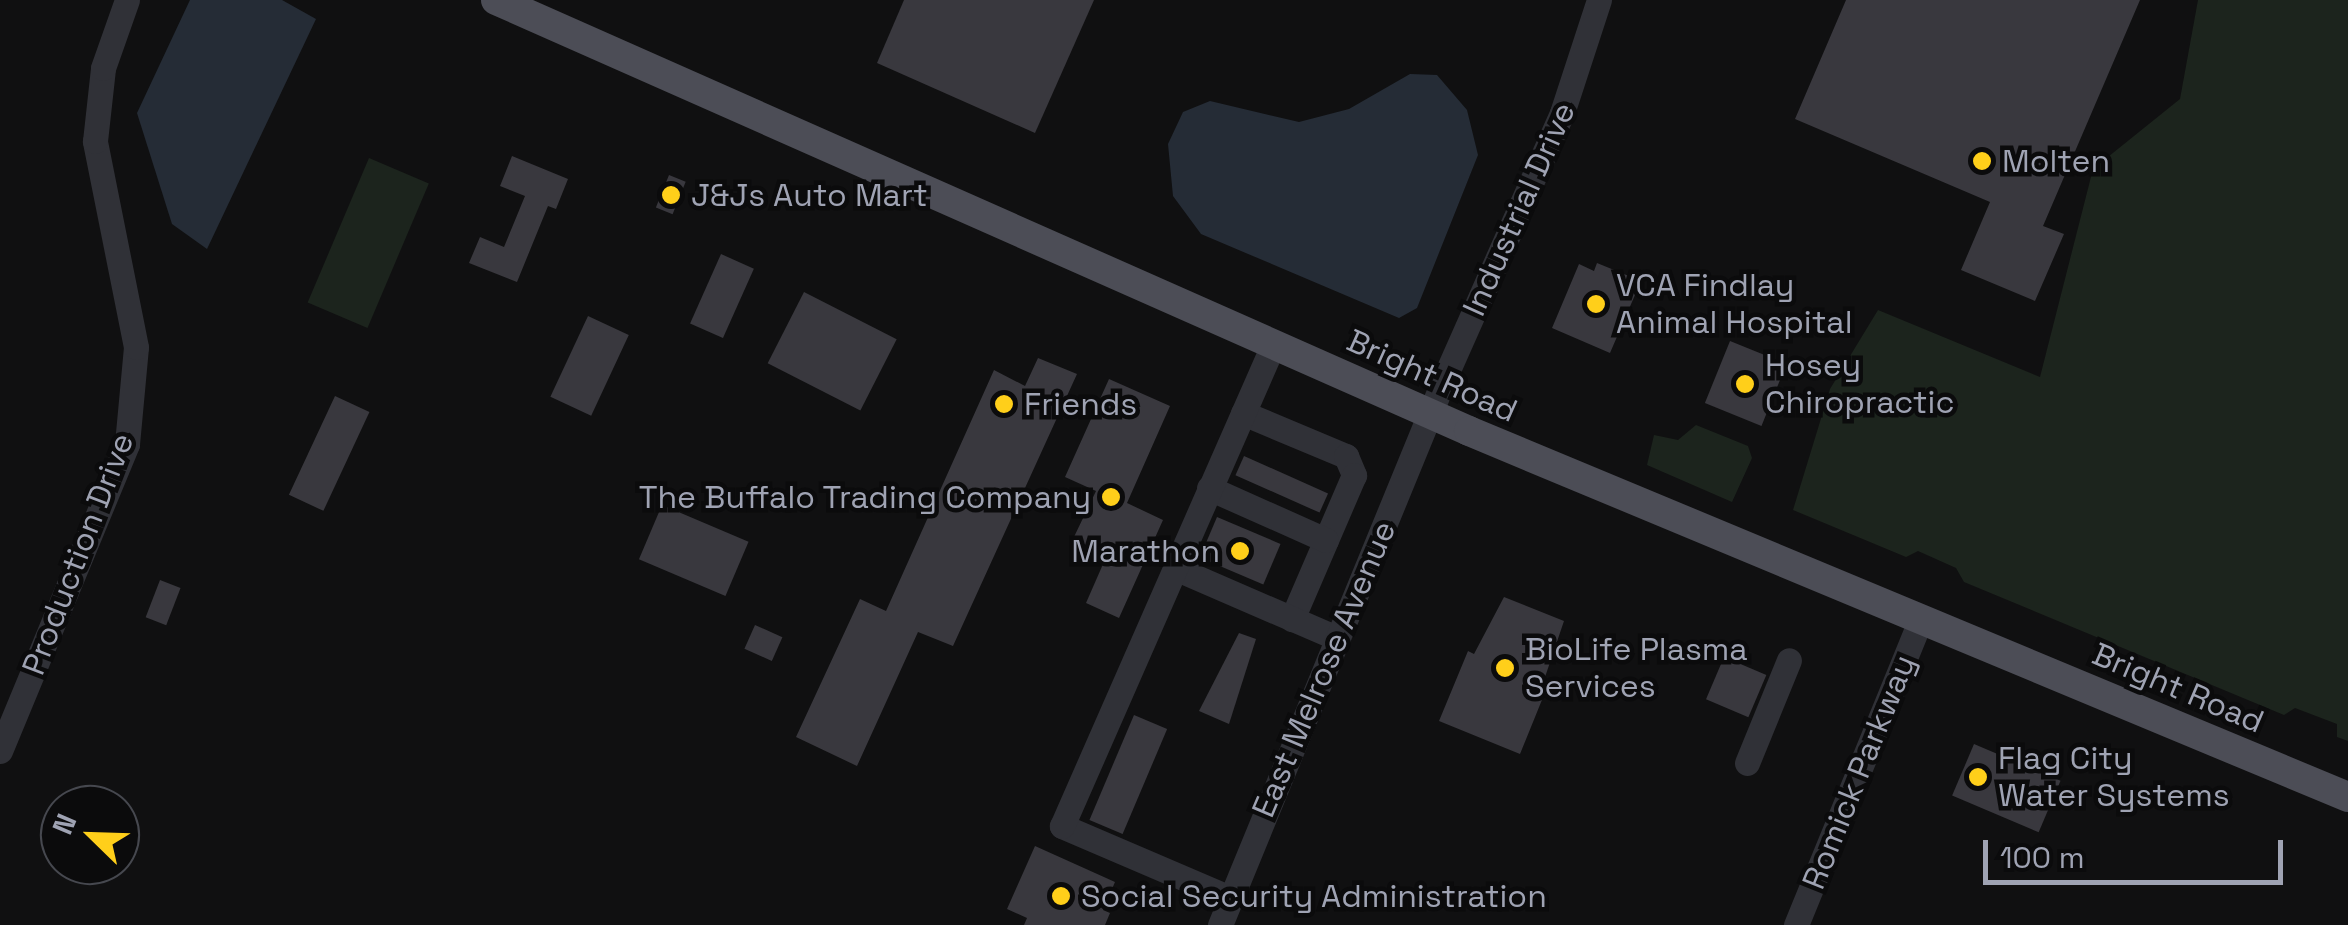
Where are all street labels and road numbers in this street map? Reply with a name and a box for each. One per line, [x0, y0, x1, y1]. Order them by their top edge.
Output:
street label: Industrial Drive [1455, 96, 1583, 322]
street label: Bright Road [1341, 321, 1523, 431]
street label: Production Drive [14, 428, 142, 680]
street label: East Melrose Avenue [1244, 515, 1404, 823]
street label: Bright Road [2087, 635, 2269, 741]
street label: Romick Parkway [1794, 649, 1924, 895]

